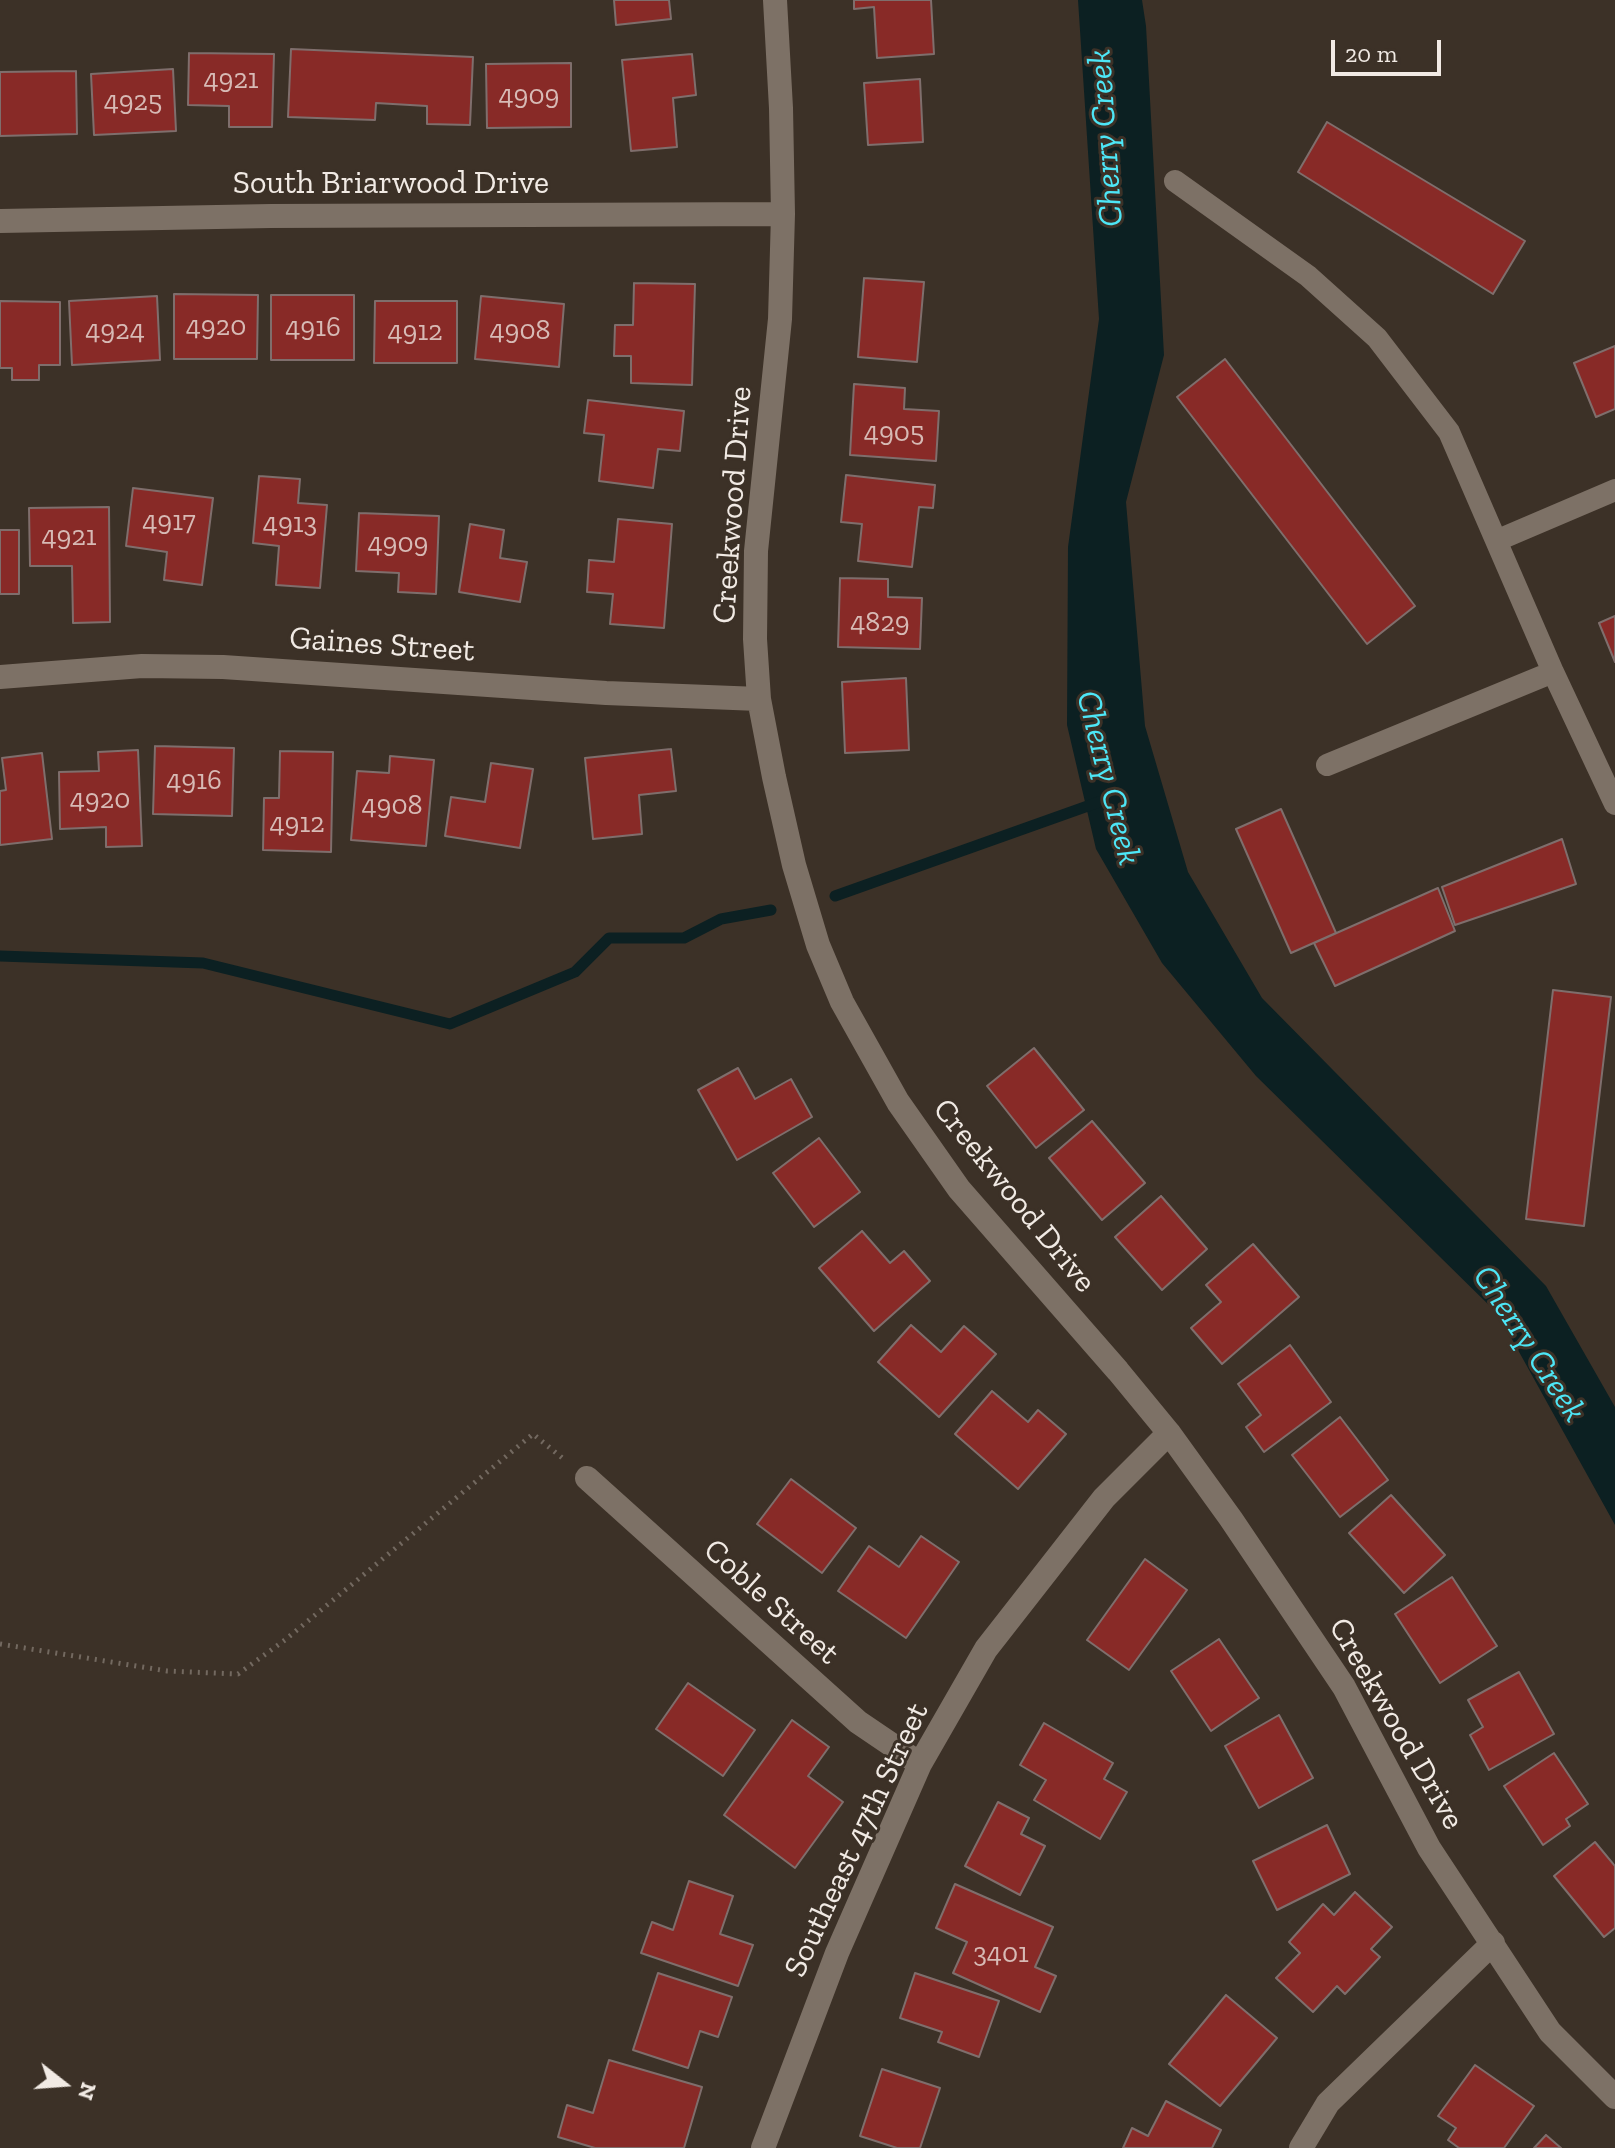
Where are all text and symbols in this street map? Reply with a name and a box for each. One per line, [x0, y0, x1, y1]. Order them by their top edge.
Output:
scale bar [1335, 24, 1445, 74]
text: 20 m [1345, 39, 1397, 68]
water label: Cherry Creek [1079, 48, 1133, 228]
house number: 4921 [203, 63, 259, 97]
house number: 4909 [499, 79, 559, 113]
house number: 4925 [104, 85, 162, 119]
street label: South Briarwood Drive [233, 165, 549, 203]
house number: 4920 [186, 310, 246, 344]
house number: 4916 [285, 311, 341, 345]
house number: 4924 [85, 314, 145, 348]
house number: 4908 [489, 314, 551, 348]
house number: 4912 [387, 315, 443, 349]
street label: Creekwood Drive [706, 385, 760, 625]
house number: 4905 [864, 416, 924, 450]
house number: 4917 [142, 505, 196, 539]
house number: 4913 [263, 507, 317, 541]
house number: 4921 [41, 520, 97, 554]
house number: 4909 [368, 527, 428, 561]
house number: 4829 [850, 606, 910, 640]
street label: Gaines Street [288, 619, 476, 671]
water label: Cherry Creek [1067, 687, 1149, 869]
house number: 4916 [166, 764, 222, 798]
house number: 4920 [70, 783, 130, 817]
house number: 4908 [361, 789, 423, 823]
house number: 4912 [269, 807, 325, 841]
street label: Creekwood Drive [924, 1091, 1104, 1301]
water label: Cherry Creek [1463, 1258, 1595, 1430]
street label: Coble Street [695, 1531, 847, 1673]
street label: Creekwood Drive [1320, 1611, 1472, 1837]
street label: Southeast 47th Street [777, 1697, 937, 1983]
house number: 3401 [973, 1937, 1029, 1971]
north arrow [24, 2044, 104, 2124]
text: N [72, 2079, 103, 2103]

